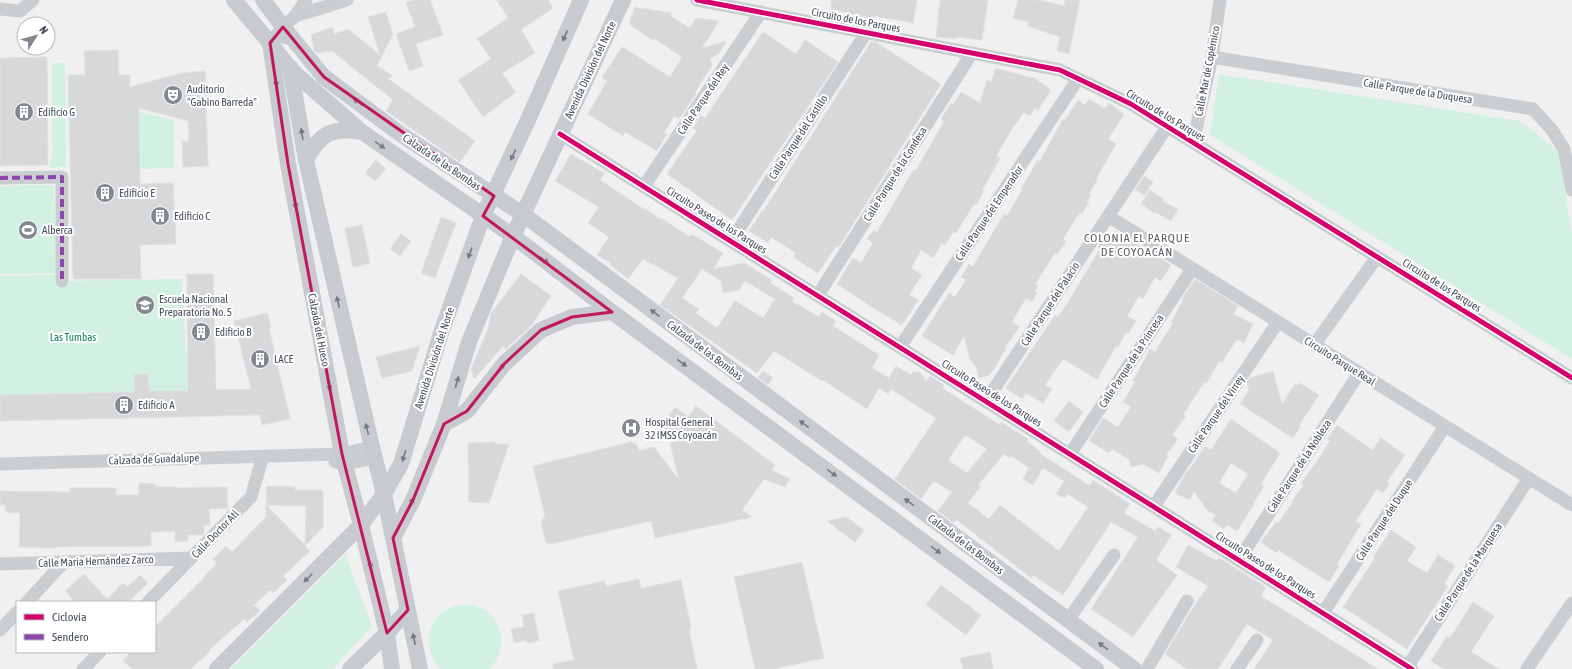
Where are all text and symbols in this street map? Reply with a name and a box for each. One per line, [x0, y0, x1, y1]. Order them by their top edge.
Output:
street label: Circuito de los Parques [810, 5, 902, 35]
north arrow [16, 16, 56, 56]
street label: Avenida División del Norte [562, 19, 618, 121]
text: N [37, 24, 51, 36]
street label: Calle Mar de Copérnico [1192, 25, 1222, 117]
one-way arrow [562, 30, 568, 41]
street label: Calle Parque del Rey [675, 61, 731, 137]
one-way arrow [273, 75, 279, 87]
street label: Calle Parque de la Duquesa [1363, 76, 1473, 106]
place label: Auditorio "Gabino Barreda" [187, 83, 257, 108]
theatre icon: Auditorio "Gabino Barreda" [162, 84, 184, 106]
street label: Circuito de los Parques [1124, 87, 1208, 143]
street label: Calle Parque del Castillo [766, 93, 830, 181]
one-way arrow [352, 98, 363, 107]
building icon: Edificio G [13, 101, 35, 123]
place label: Edificio G [38, 106, 75, 118]
street label: Calle Parque de la Condesa [861, 125, 929, 223]
one-way arrow [298, 128, 304, 140]
street label: Calzada de las Bombas [401, 131, 483, 193]
one-way arrow [375, 141, 386, 149]
one-way arrow [509, 149, 515, 161]
street label: Calle Parque del Emperador [953, 163, 1026, 263]
building icon: Edificio E [94, 182, 116, 204]
street label: Circuito Paseo de los Parques [665, 184, 770, 256]
place label: Edificio E [119, 187, 155, 199]
one-way arrow [292, 197, 298, 209]
building icon: Edificio C [149, 205, 171, 227]
place label: Edificio C [174, 210, 210, 222]
sports icon: Alberca [17, 219, 39, 241]
place label: Alberca [42, 224, 73, 236]
district label: COLONIA EL PARQUE DE COYOACÁN [1084, 231, 1190, 259]
one-way arrow [467, 248, 473, 260]
one-way arrow [539, 256, 549, 264]
street label: Circuito de los Parques [1400, 256, 1484, 314]
street label: Calle Parque del Palacio [1018, 260, 1082, 348]
street label: Calzada del Hueso [306, 292, 332, 368]
place label: Escuela Nacional Preparatoria No. 5 [159, 293, 232, 318]
school or university icon: Escuela Nacional Preparatoria No. 5 [134, 294, 156, 316]
one-way arrow [335, 296, 341, 308]
street label: Avenida División del Norte [412, 306, 456, 410]
one-way arrow [650, 309, 660, 317]
street label: Calle Parque de la Princesa [1096, 312, 1166, 410]
street label: Calzada de las Bombas [665, 318, 745, 382]
building icon: Edificio B [190, 321, 212, 343]
place label: Edificio B [215, 326, 252, 338]
park label: Las Tumbas [50, 331, 96, 343]
street label: Circuito Parque Real [1302, 334, 1378, 388]
building icon: LACE [249, 348, 271, 370]
place label: LACE [274, 353, 294, 365]
street label: Circuito Paseo de los Parques [940, 357, 1045, 429]
one-way arrow [676, 359, 687, 367]
one-way arrow [496, 363, 505, 374]
street label: Calle Parque del Virrey [1185, 372, 1247, 455]
one-way arrow [454, 375, 460, 387]
one-way arrow [326, 379, 332, 392]
building icon: Edificio A [113, 394, 135, 416]
place label: Edificio A [138, 399, 175, 411]
place label: Hospital General 32 IMSS Coyoacán [645, 416, 717, 441]
hospital icon: Hospital General 32 IMSS Coyoacán [620, 417, 642, 439]
street label: Calle Parque de la Nobleza [1265, 418, 1333, 514]
one-way arrow [799, 420, 810, 428]
one-way arrow [364, 422, 370, 435]
street label: Calzada de Guadalupe [108, 451, 200, 467]
one-way arrow [401, 451, 407, 463]
one-way arrow [826, 469, 837, 477]
street label: Calle Parque del Duque [1353, 477, 1415, 563]
one-way arrow [408, 497, 414, 509]
one-way arrow [903, 497, 914, 506]
street label: Calle Doctor Atl [189, 507, 241, 561]
street label: Calzada de las Bombas [926, 512, 1006, 576]
street label: Calle Parque de la Marquesa [1432, 521, 1504, 623]
street label: Circuito Paseo de los Parques [1214, 529, 1319, 601]
one-way arrow [931, 546, 942, 554]
street label: Calle María Hernández Zarco [38, 553, 154, 569]
one-way arrow [367, 557, 373, 569]
one-way arrow [303, 573, 313, 583]
legend [16, 601, 156, 653]
text: Ciclovía [52, 610, 86, 624]
text: Sendero [52, 630, 89, 644]
one-way arrow [411, 633, 417, 646]
one-way arrow [1098, 642, 1109, 650]

